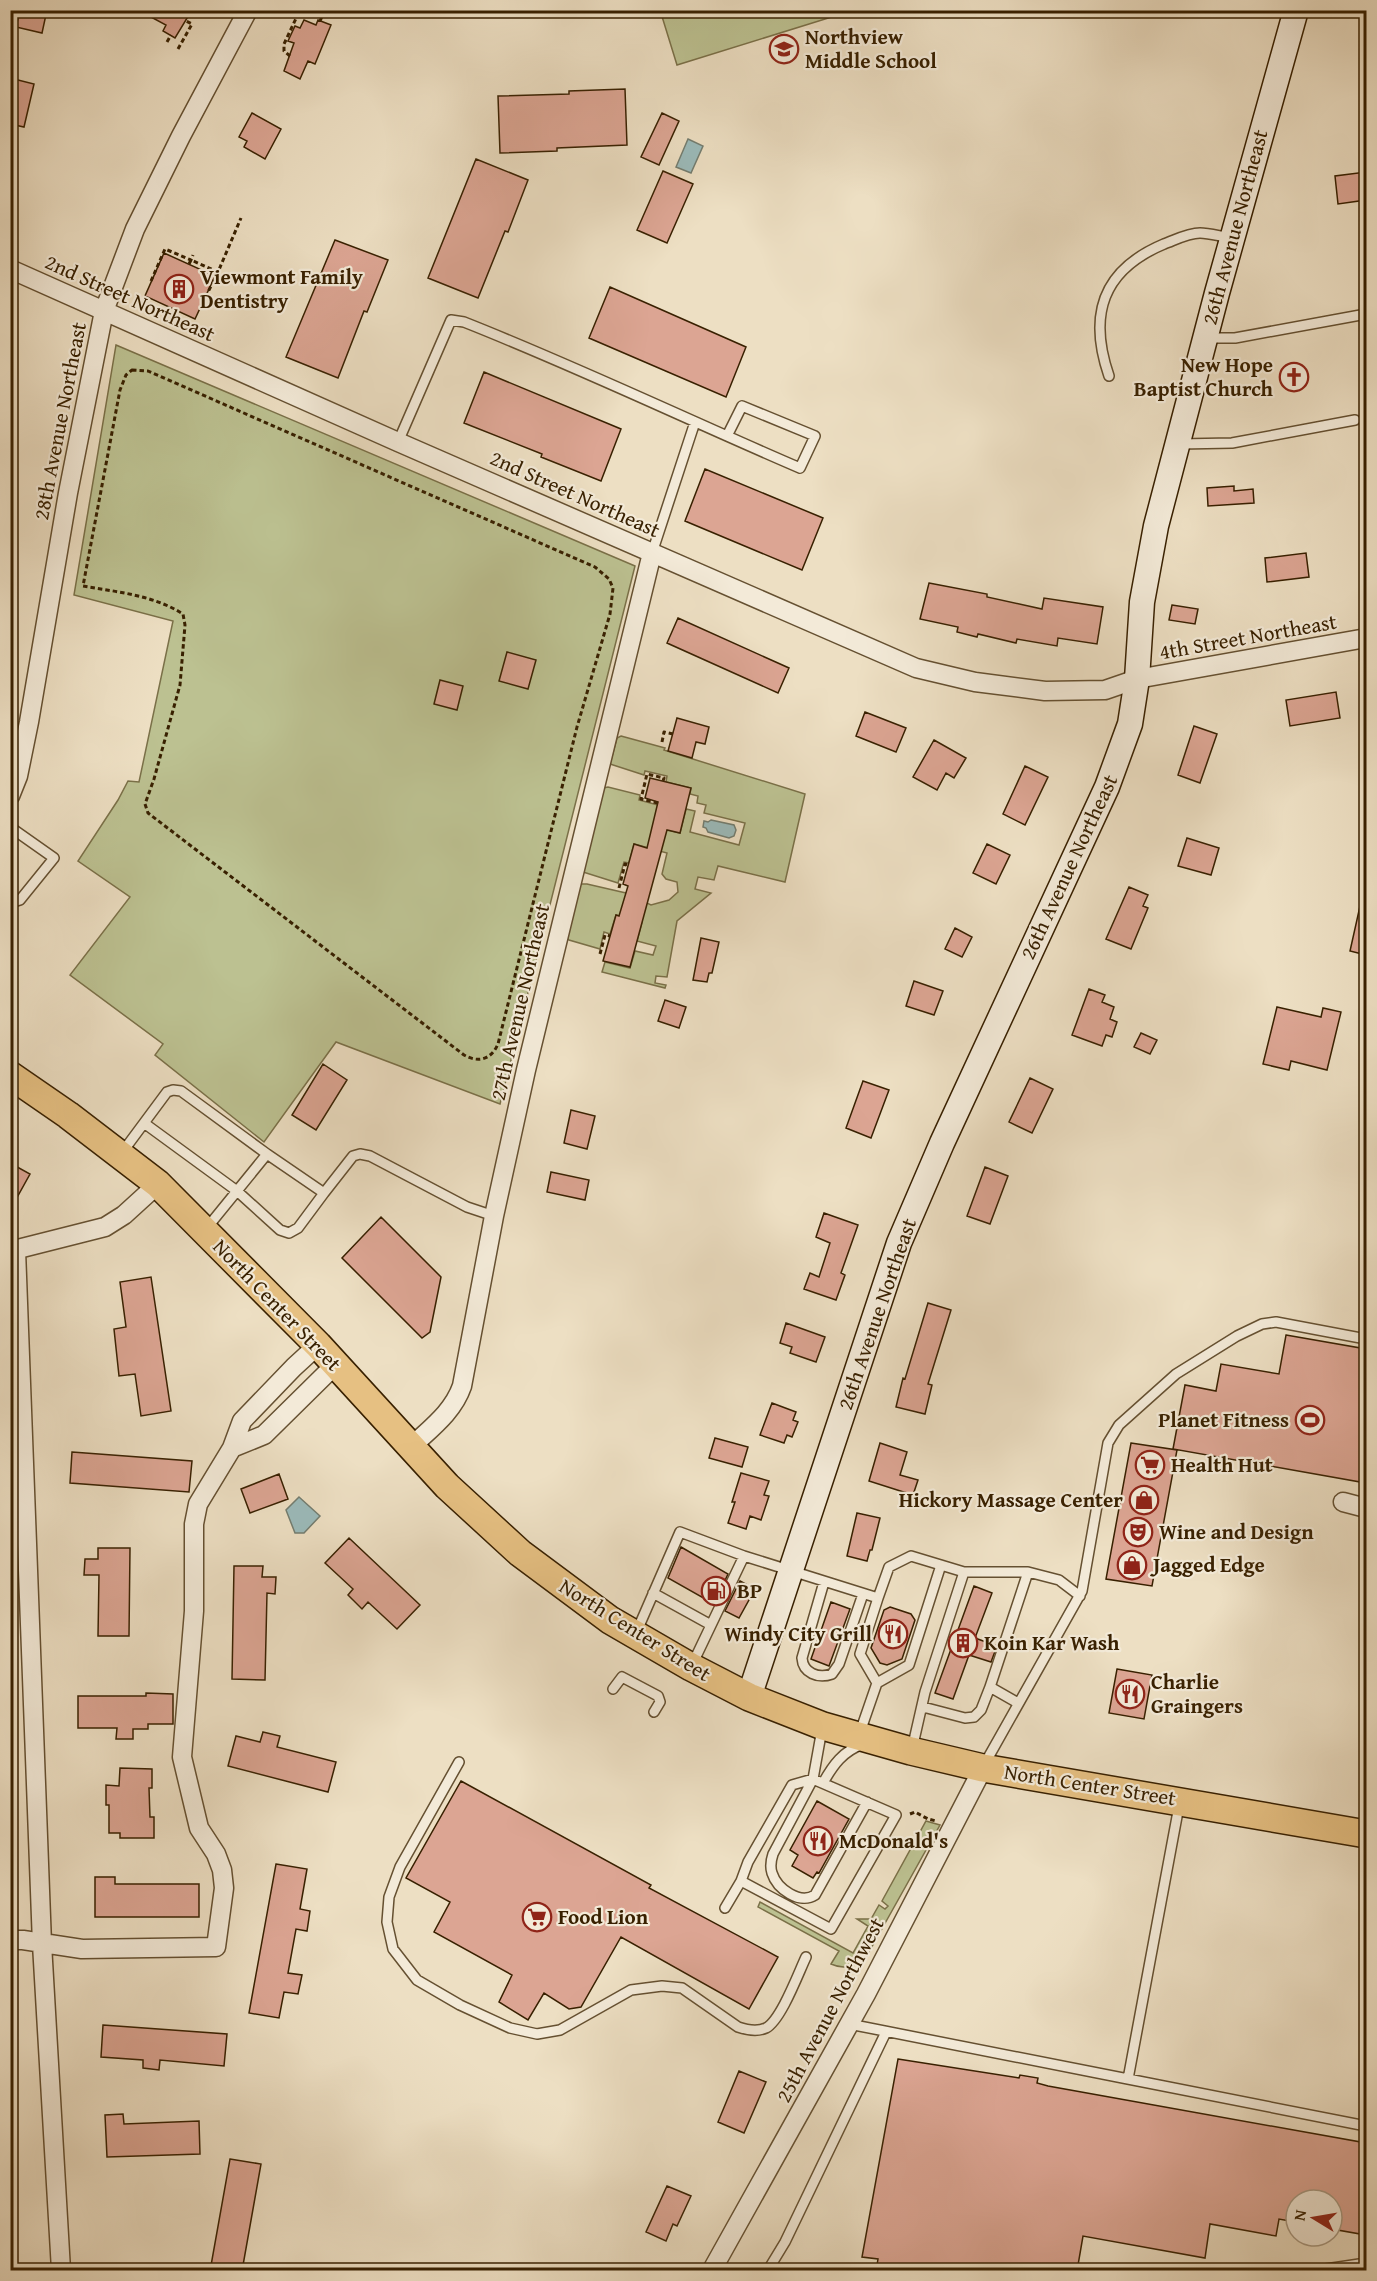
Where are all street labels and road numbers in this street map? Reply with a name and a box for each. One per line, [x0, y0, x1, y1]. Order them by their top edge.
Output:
street label: 26th Avenue Northeast [1194, 125, 1276, 328]
street label: 2nd Street Northeast [40, 246, 221, 349]
street label: 28th Avenue Northeast [25, 319, 94, 523]
street label: 2nd Street Northeast [485, 442, 666, 545]
street label: 4th Street Northeast [1157, 606, 1340, 667]
street label: 26th Avenue Northeast [1012, 769, 1125, 964]
street label: 27th Avenue Northeast [482, 900, 557, 1103]
street label: 26th Avenue Northeast [829, 1213, 924, 1414]
street label: North Center Street [206, 1231, 349, 1378]
street label: North Center Street [553, 1570, 718, 1689]
street label: North Center Street [1002, 1756, 1179, 1813]
street label: 25th Avenue Northwest [768, 1911, 892, 2108]

